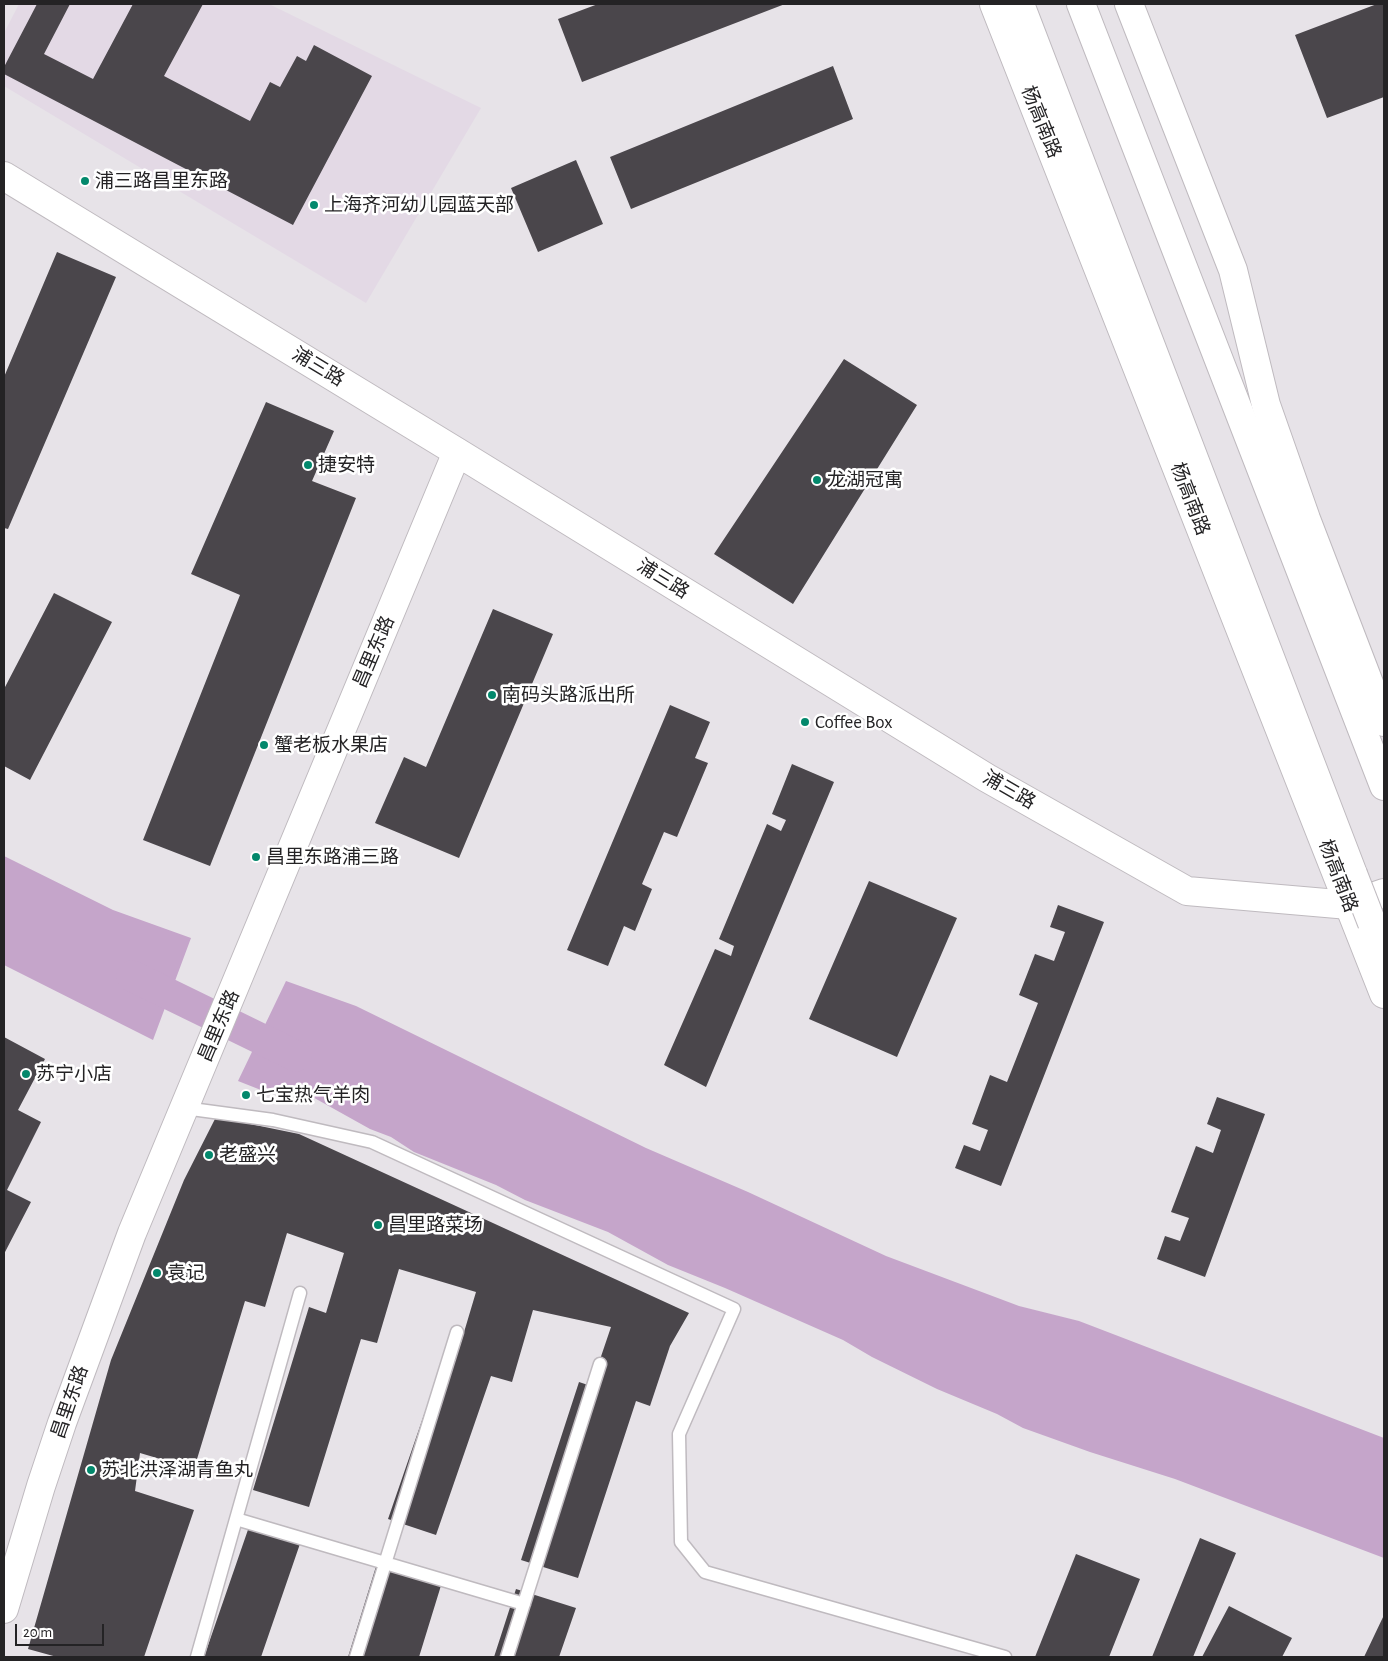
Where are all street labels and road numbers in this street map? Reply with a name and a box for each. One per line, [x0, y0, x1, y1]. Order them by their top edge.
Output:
street label: 杨高南路 [1016, 82, 1066, 162]
street label: 浦三路 [288, 343, 348, 391]
street label: 杨高南路 [1166, 459, 1214, 539]
street label: 浦三路 [633, 554, 693, 604]
street label: 昌里东路 [349, 613, 399, 691]
street label: 浦三路 [979, 766, 1039, 814]
street label: 杨高南路 [1314, 836, 1362, 916]
street label: 昌里东路 [194, 987, 244, 1065]
street label: 昌里东路 [47, 1362, 93, 1442]

